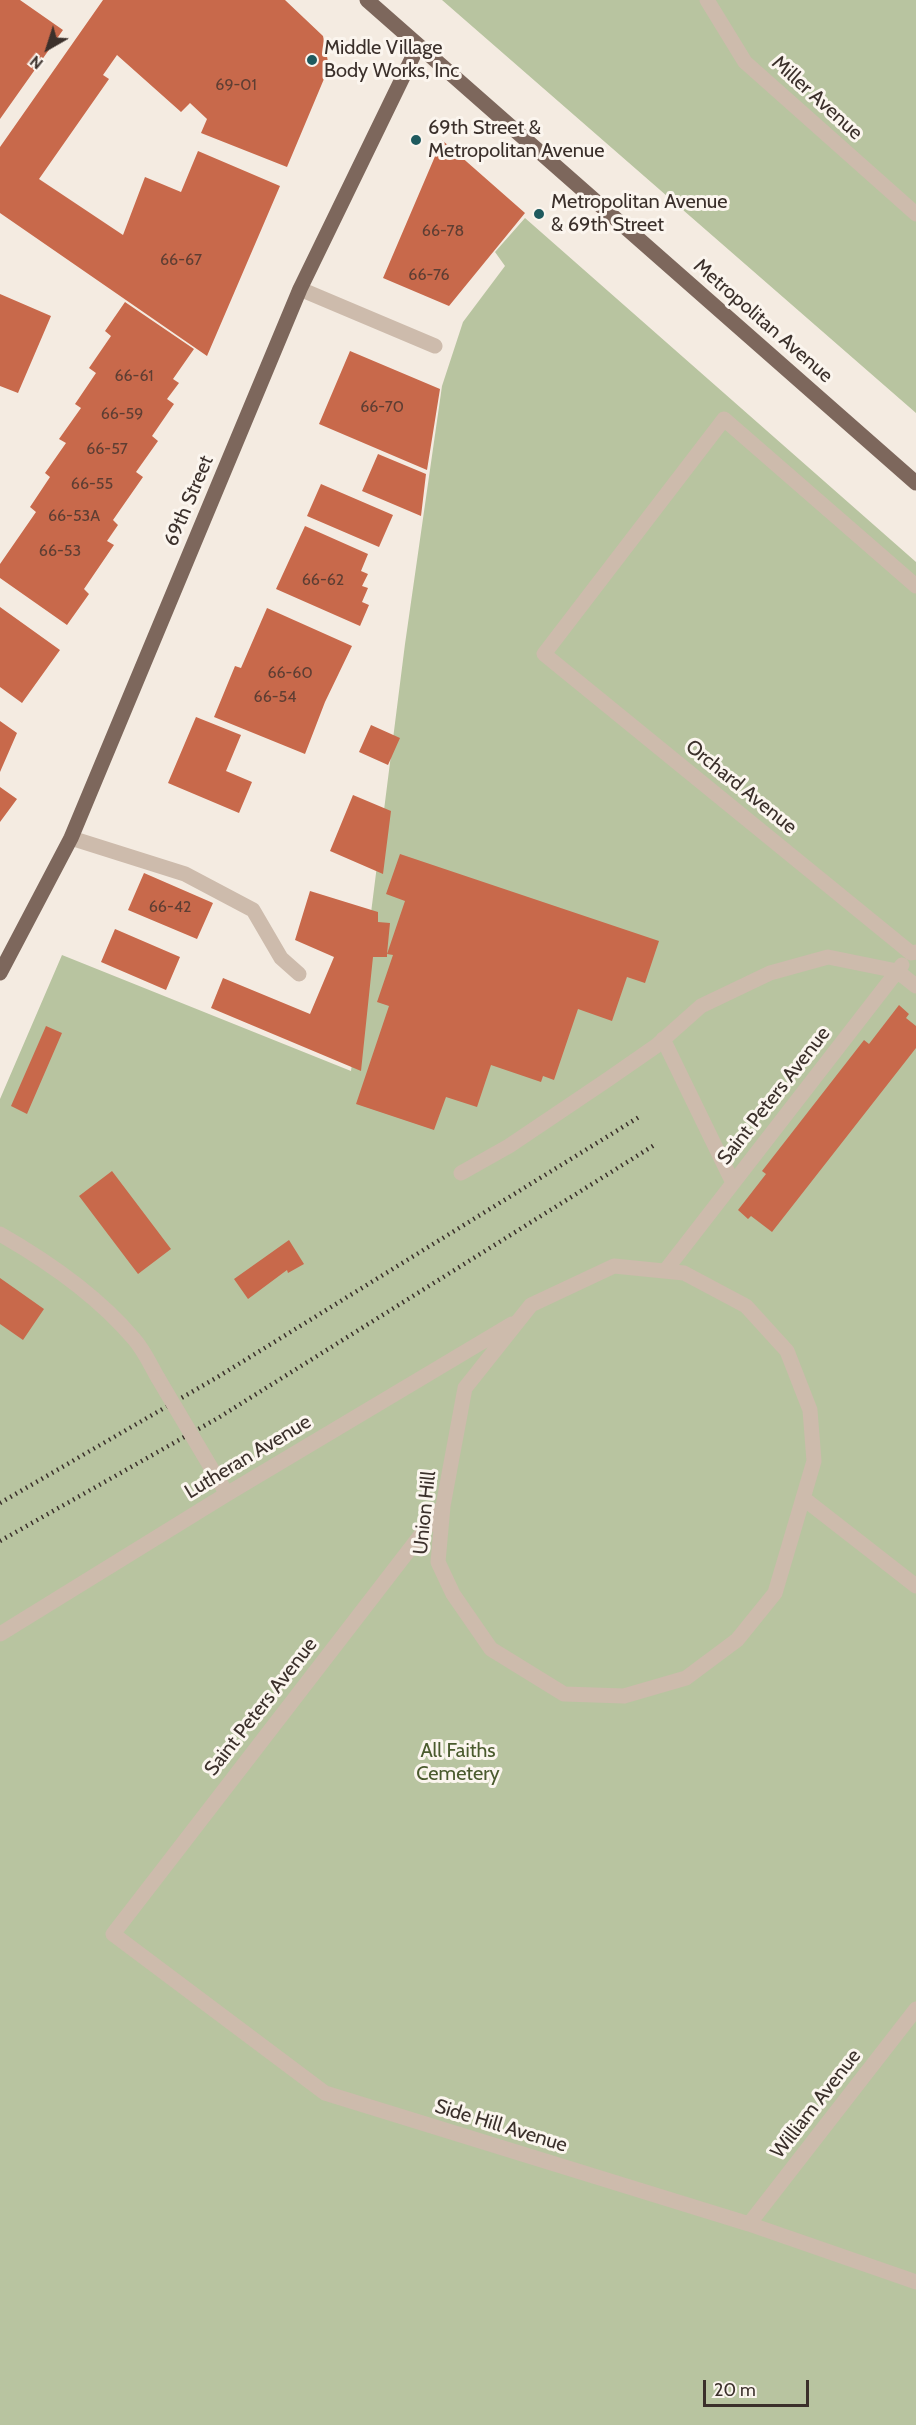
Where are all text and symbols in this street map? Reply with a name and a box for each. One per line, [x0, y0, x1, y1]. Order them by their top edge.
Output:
north arrow [18, 18, 78, 78]
place label: Middle Village Body Works, Inc [324, 36, 459, 83]
text: N [26, 51, 47, 73]
street label: Miller Avenue [767, 51, 867, 145]
marker: Middle Village Body Works, Inc [305, 53, 319, 67]
house number: 69-01 [215, 75, 257, 95]
place label: 69th Street & Metropolitan Avenue [428, 116, 605, 163]
marker: 69th Street & Metropolitan Avenue [409, 133, 423, 147]
place label: Metropolitan Avenue & 69th Street [551, 190, 728, 237]
marker: Metropolitan Avenue & 69th Street [532, 207, 546, 221]
house number: 66-78 [422, 221, 464, 241]
house number: 66-67 [160, 250, 202, 270]
street label: Metropolitan Avenue [688, 254, 838, 388]
house number: 66-76 [408, 265, 450, 285]
house number: 66-61 [114, 366, 154, 386]
house number: 66-70 [360, 397, 404, 417]
house number: 66-59 [101, 404, 143, 424]
house number: 66-57 [86, 439, 128, 459]
street label: 69th Street [159, 452, 219, 550]
house number: 66-55 [71, 474, 113, 494]
house number: 66-53A [48, 506, 100, 526]
house number: 66-53 [39, 541, 81, 561]
house number: 66-62 [302, 570, 344, 590]
house number: 66-60 [267, 663, 313, 683]
house number: 66-54 [254, 687, 296, 707]
street label: Orchard Avenue [681, 735, 801, 839]
house number: 66-42 [149, 897, 191, 917]
street label: Saint Peters Avenue [713, 1022, 835, 1170]
street label: Lutheran Avenue [181, 1410, 315, 1504]
street label: Union Hill [409, 1470, 441, 1556]
street label: Saint Peters Avenue [200, 1633, 322, 1781]
park label: All Faiths Cemetery [416, 1739, 500, 1786]
street label: William Avenue [766, 2045, 866, 2163]
street label: Side Hill Avenue [432, 2094, 570, 2158]
scale bar [706, 2368, 812, 2406]
text: 20 m [714, 2379, 756, 2401]

